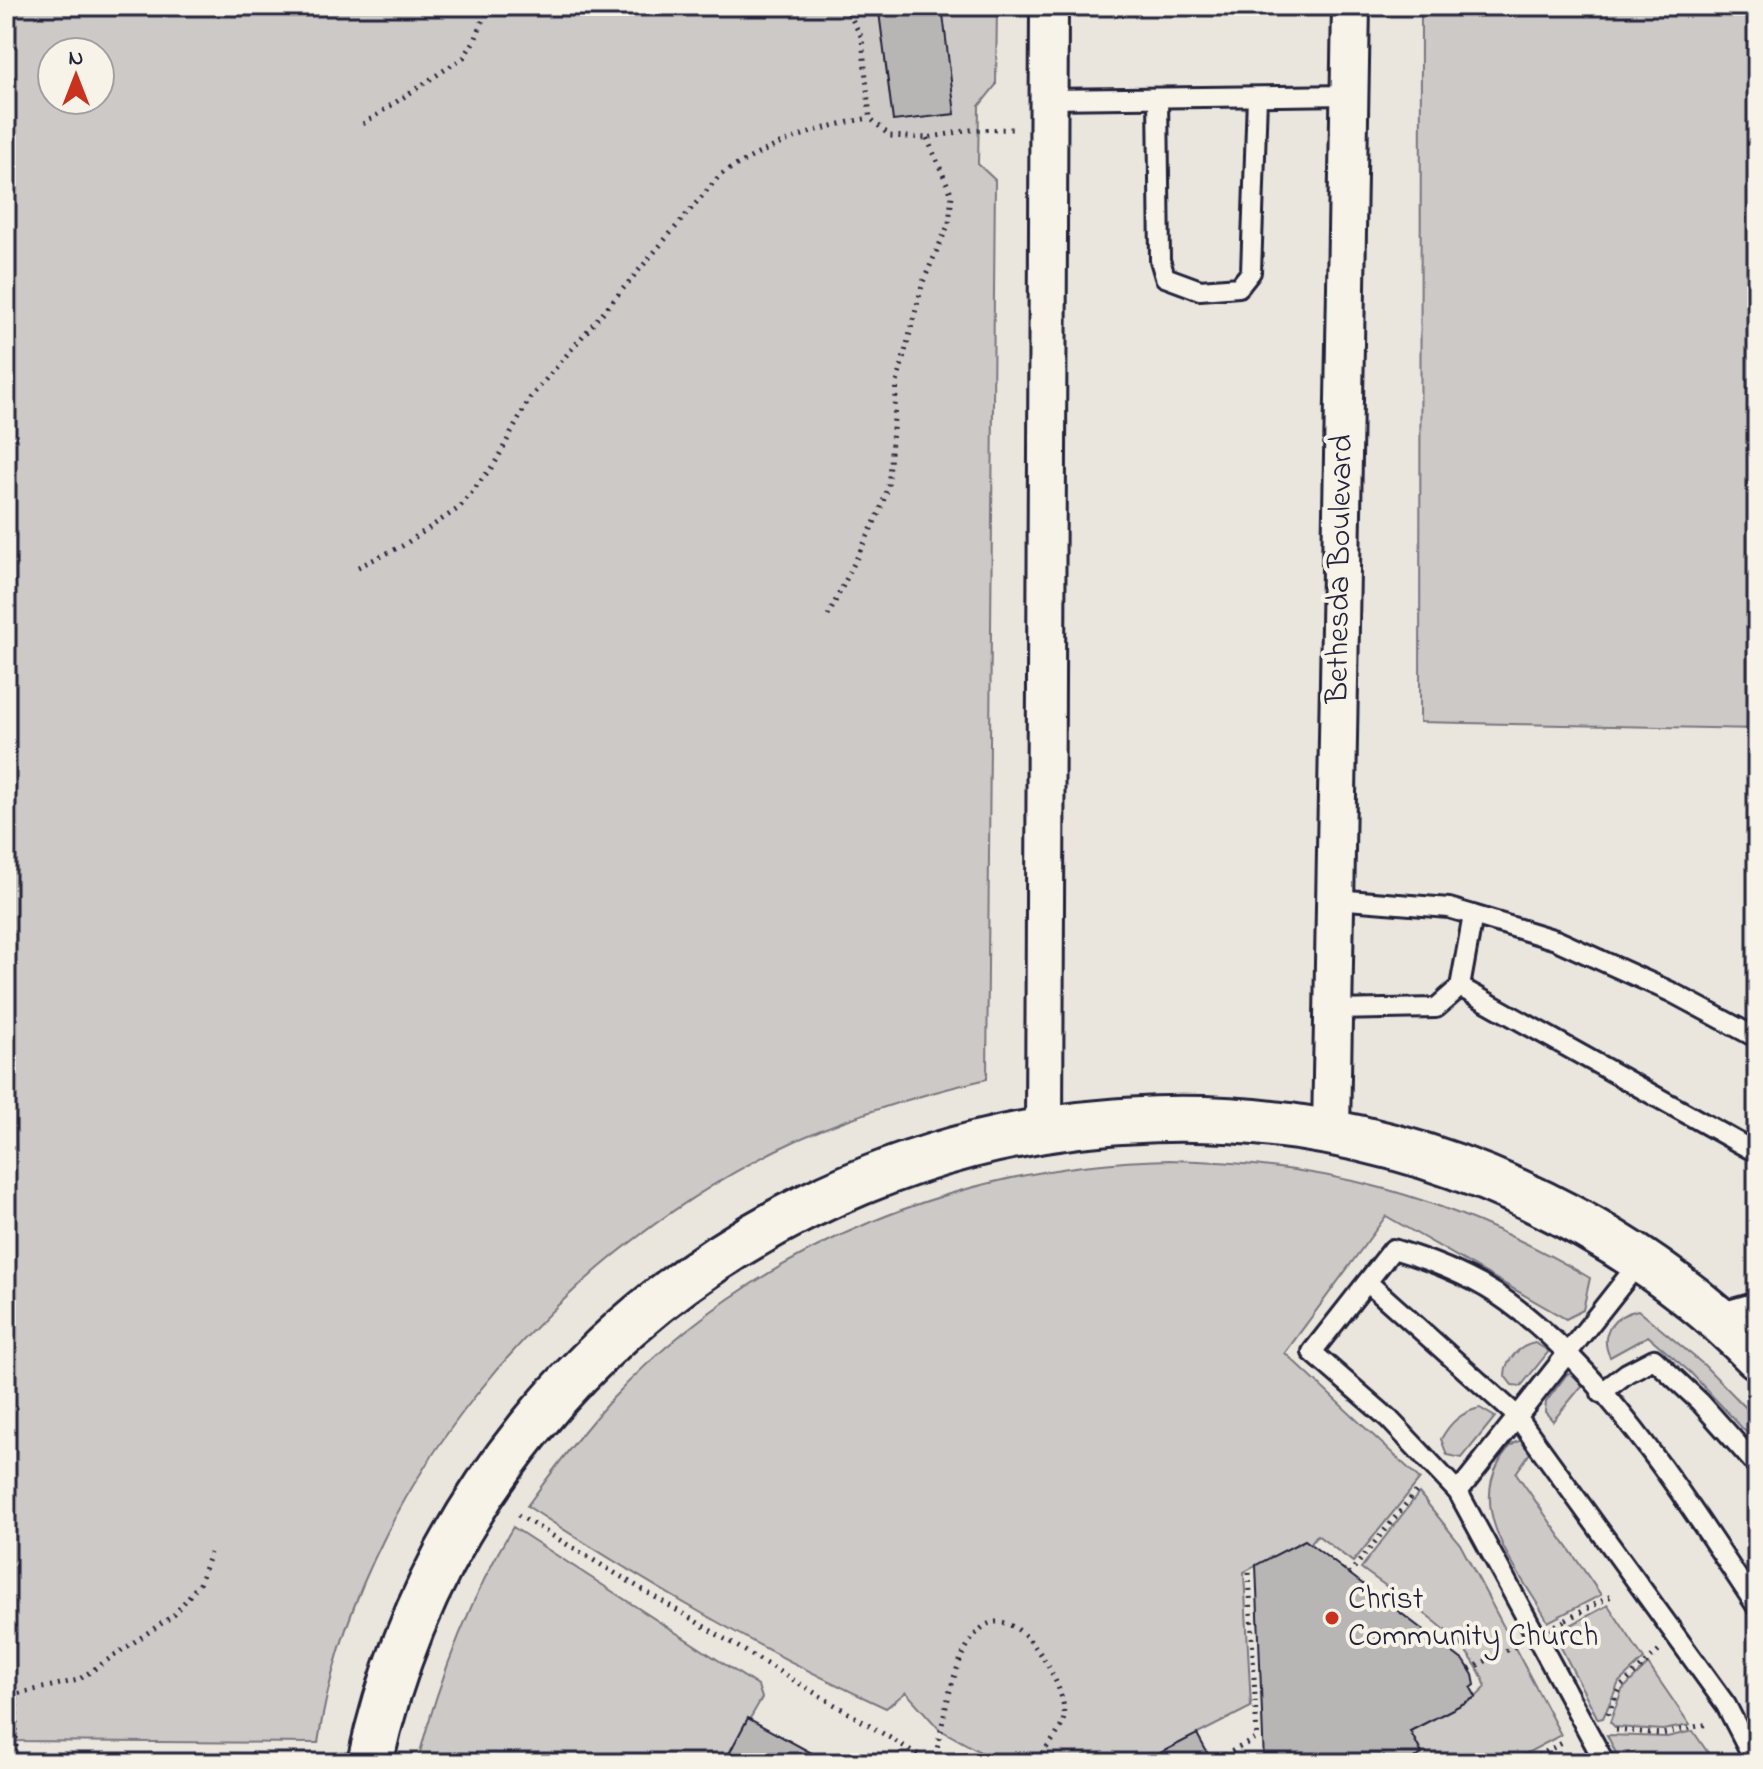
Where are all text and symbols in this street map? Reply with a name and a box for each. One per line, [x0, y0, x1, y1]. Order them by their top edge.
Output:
north arrow [36, 36, 116, 116]
text: N [69, 43, 83, 75]
street label: Bethesda Boulevard [1315, 434, 1367, 705]
place label: Christ Community Church [1348, 1577, 1598, 1661]
marker: Christ Community Church [1323, 1609, 1341, 1627]

